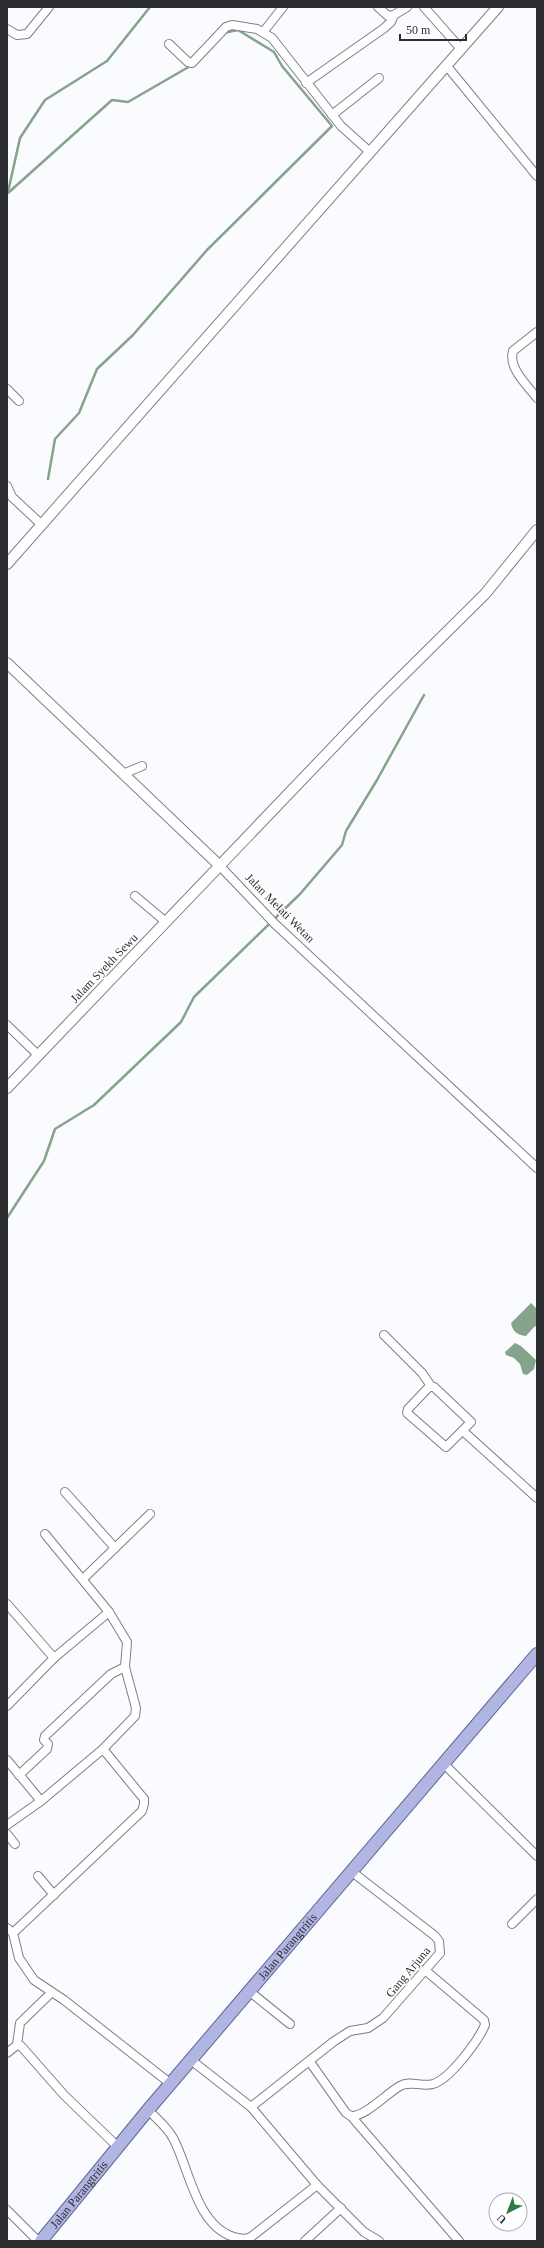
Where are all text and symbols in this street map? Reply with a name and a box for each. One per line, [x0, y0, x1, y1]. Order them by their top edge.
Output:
scale bar [400, 16, 466, 42]
text: 50 m [406, 23, 431, 37]
street label: Jalan Melati Wetan [242, 870, 318, 946]
street label: Jalam Syekh Sewu [67, 931, 141, 1005]
street label: Jalan Parangtritis [255, 1910, 320, 1983]
street label: Gang Arjuna [383, 1943, 434, 2000]
street label: Jalan Parangtritis [47, 2158, 111, 2231]
north arrow [488, 2192, 528, 2232]
text: U [494, 2212, 508, 2227]

